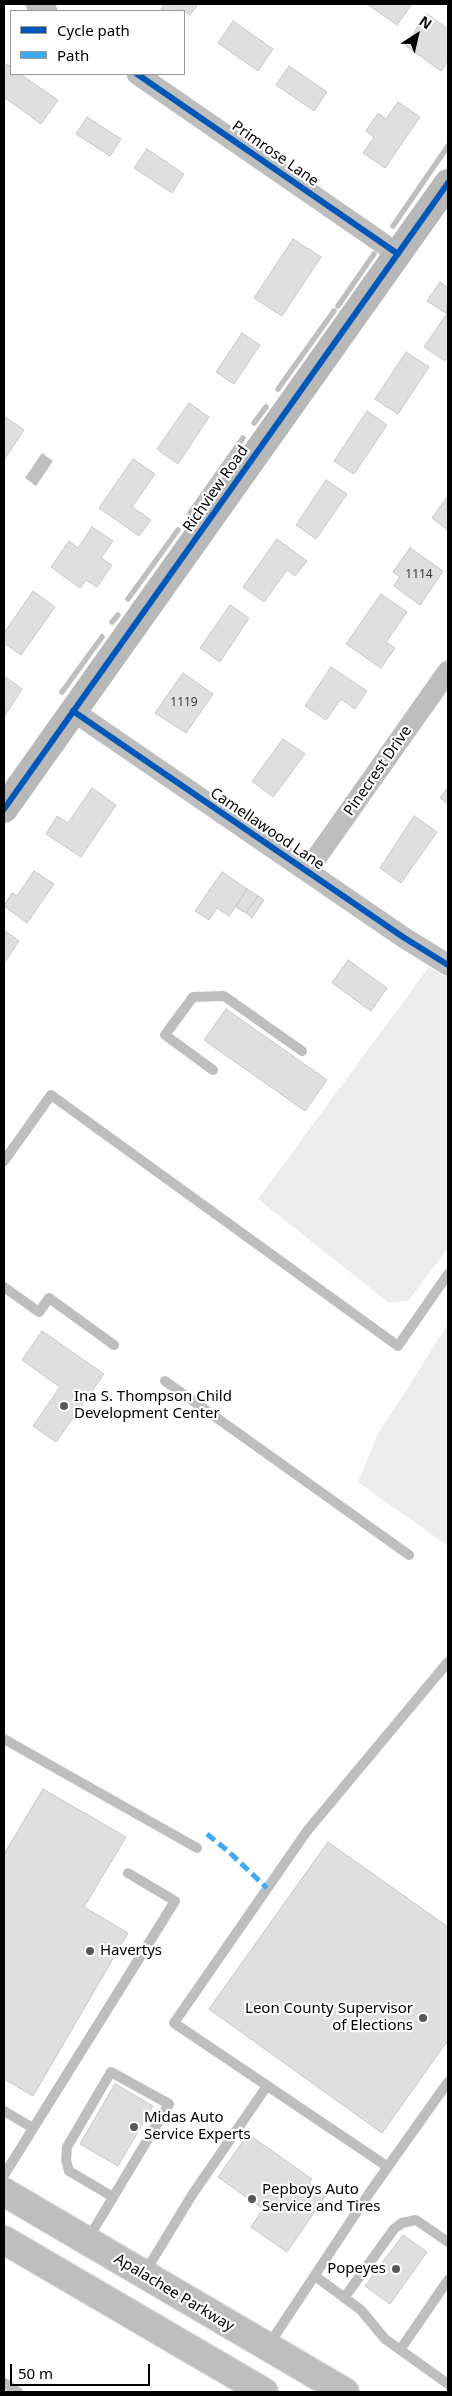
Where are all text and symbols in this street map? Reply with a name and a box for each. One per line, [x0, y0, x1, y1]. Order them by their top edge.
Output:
legend [10, 10, 185, 75]
north arrow [392, 10, 442, 60]
text: N [416, 11, 436, 33]
text: Cycle path [57, 20, 130, 40]
text: Path [57, 45, 89, 65]
street label: Primrose Lane [228, 117, 322, 191]
street label: Richview Road [180, 442, 252, 536]
house number: 1114 [405, 568, 433, 582]
house number: 1119 [170, 696, 198, 710]
street label: Pinecrest Drive [340, 722, 416, 820]
street label: Camellawood Lane [207, 784, 327, 874]
place label: Ina S. Thompson Child Development Center [74, 1388, 232, 1423]
marker: Ina S. Thompson Child Development Center [58, 1400, 70, 1412]
place label: Havertys [100, 1942, 162, 1960]
marker: Havertys [84, 1945, 96, 1957]
place label: Leon County Supervisor of Elections [245, 2000, 413, 2035]
marker: Leon County Supervisor of Elections [417, 2012, 429, 2024]
place label: Midas Auto Service Experts [144, 2109, 251, 2144]
marker: Midas Auto Service Experts [128, 2121, 140, 2133]
place label: Pepboys Auto Service and Tires [262, 2181, 380, 2216]
marker: Pepboys Auto Service and Tires [246, 2193, 258, 2205]
street label: Apalachee Parkway [111, 2250, 237, 2336]
place label: Popeyes [327, 2260, 386, 2278]
marker: Popeyes [390, 2263, 402, 2275]
scale bar [12, 2354, 152, 2386]
text: 50 m [18, 2363, 53, 2383]

